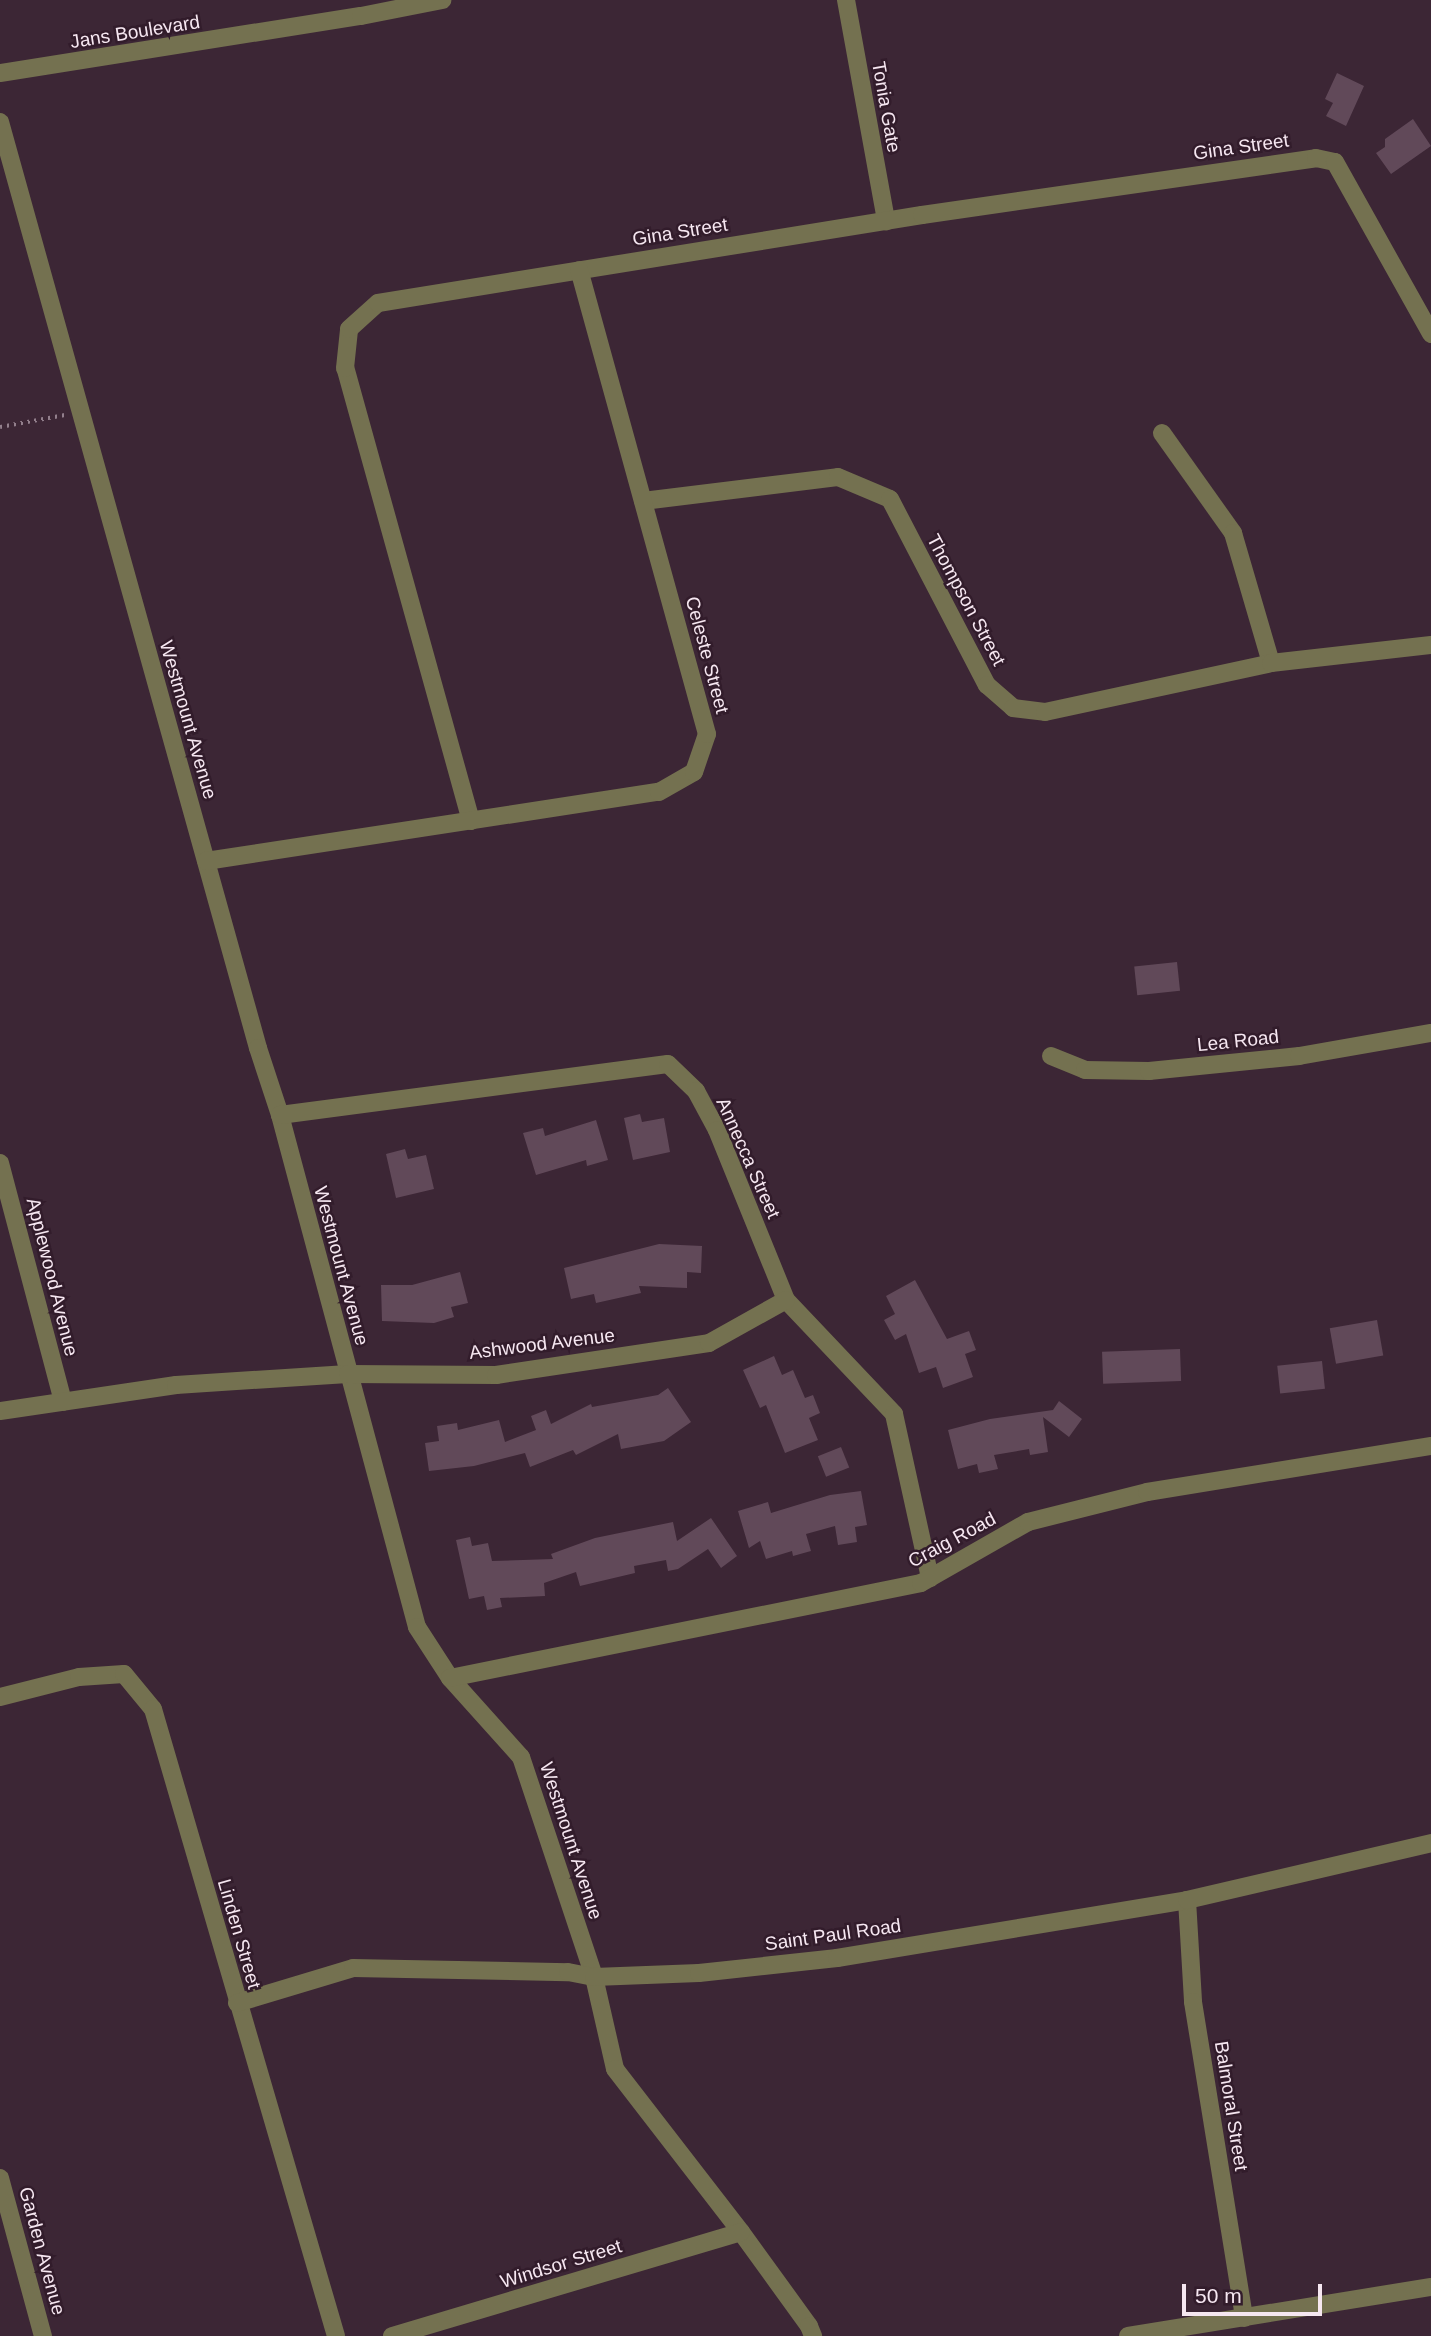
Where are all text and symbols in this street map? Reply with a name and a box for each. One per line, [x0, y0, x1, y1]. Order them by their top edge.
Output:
street label: Jans Boulevard [69, 10, 201, 54]
street label: Tonia Gate [867, 60, 905, 154]
street label: Gina Street [1192, 129, 1290, 165]
street label: Gina Street [631, 213, 729, 251]
street label: Thompson Street [922, 530, 1010, 670]
street label: Celeste Street [680, 594, 734, 716]
street label: Westmount Avenue [154, 637, 222, 803]
street label: Lea Road [1196, 1025, 1280, 1057]
street label: Annecca Street [711, 1094, 785, 1222]
street label: Westmount Avenue [309, 1183, 373, 1349]
street label: Applewood Avenue [21, 1195, 83, 1359]
street label: Ashwood Avenue [467, 1324, 617, 1364]
street label: Craig Road [904, 1507, 1000, 1573]
street label: Westmount Avenue [535, 1759, 607, 1923]
street label: Linden Street [212, 1877, 266, 1991]
street label: Saint Paul Road [763, 1914, 903, 1956]
street label: Balmoral Street [1209, 2040, 1253, 2172]
street label: Garden Avenue [14, 2184, 70, 2318]
street label: Windsor Street [498, 2235, 624, 2293]
scale bar [1186, 2270, 1326, 2314]
text: 50 m [1195, 2284, 1242, 2307]

